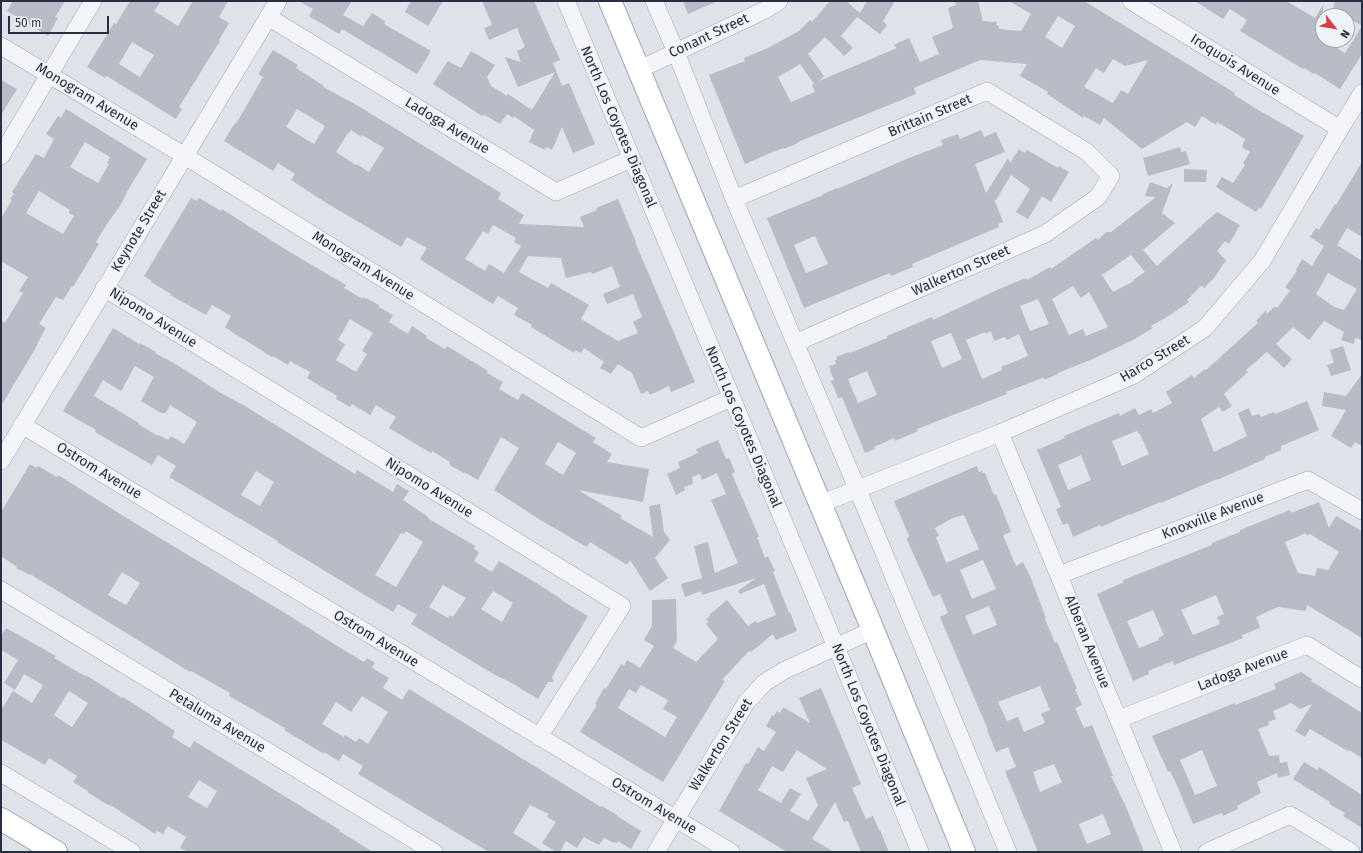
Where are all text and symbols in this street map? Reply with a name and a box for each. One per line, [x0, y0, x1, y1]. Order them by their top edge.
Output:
scale bar [10, 8, 111, 34]
north arrow [1315, 8, 1355, 48]
street label: Conant Street [666, 10, 752, 62]
text: 50 m [15, 16, 41, 30]
text: N [1337, 27, 1352, 40]
street label: Iroquois Avenue [1187, 31, 1283, 99]
street label: North Los Coyotes Diagonal [576, 44, 660, 210]
street label: Monogram Avenue [32, 60, 142, 134]
street label: Brittain Street [886, 91, 974, 141]
street label: Ladoga Avenue [402, 94, 492, 158]
street label: Keynote Street [108, 187, 170, 275]
street label: Monogram Avenue [309, 228, 417, 304]
street label: Walkerton Street [909, 242, 1013, 300]
street label: Nipomo Avenue [106, 284, 200, 352]
street label: Harco Street [1117, 332, 1193, 386]
street label: North Los Coyotes Diagonal [701, 344, 785, 510]
street label: Ostrom Avenue [53, 439, 145, 503]
street label: Nipomo Avenue [382, 454, 476, 522]
street label: Knoxville Avenue [1160, 489, 1266, 543]
street label: Alberan Avenue [1061, 593, 1113, 691]
street label: Ostrom Avenue [330, 607, 422, 671]
street label: North Los Coyotes Diagonal [828, 641, 908, 809]
street label: Ladoga Avenue [1195, 645, 1291, 695]
street label: Petaluma Avenue [166, 686, 268, 756]
street label: Walkerton Street [686, 696, 756, 794]
street label: Ostrom Avenue [608, 774, 700, 838]

